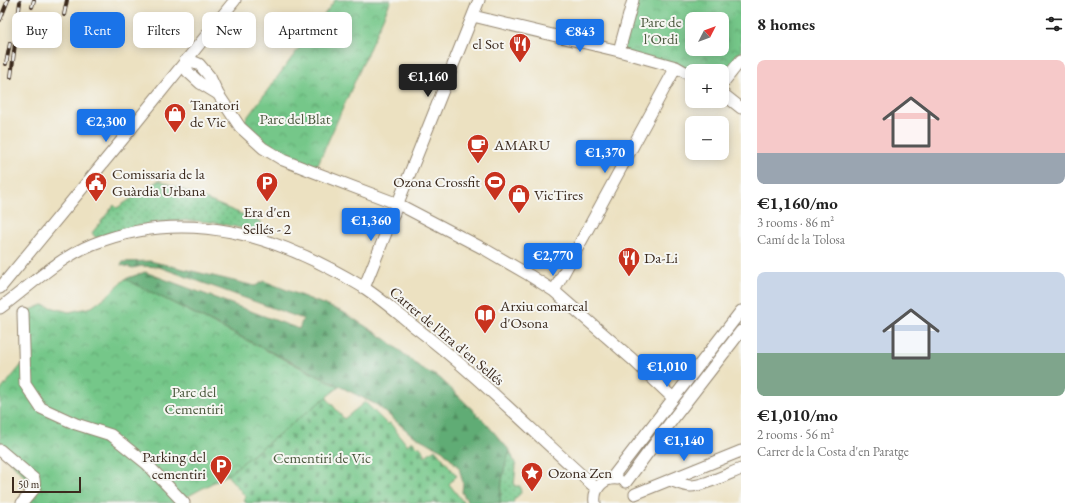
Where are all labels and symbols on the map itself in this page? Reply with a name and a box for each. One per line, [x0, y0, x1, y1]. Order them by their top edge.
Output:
park label: Parc de l'Ordi [640, 12, 682, 48]
north arrow [685, 12, 729, 56]
pin: €843 [556, 19, 604, 53]
restaurant icon: el Sot [507, 31, 533, 64]
place label: el Sot [472, 34, 504, 53]
pin: €1,160 [395, 64, 461, 98]
place label: Tanatori de Vic [190, 95, 240, 131]
shop icon: Tanatori de Vic [162, 101, 188, 134]
pin: €2,300 [73, 109, 139, 143]
park label: Parc del Blat [260, 109, 331, 128]
cafe icon: AMARU [465, 132, 491, 165]
place label: AMARU [493, 135, 550, 154]
pin: €1,370 [572, 140, 638, 174]
place label: Comissaria de la Guàrdia Urbana [112, 164, 205, 200]
sports icon: Ozona Crossfit [482, 169, 508, 202]
public building icon: Comissaria de la Guàrdia Urbana [83, 170, 109, 203]
parking icon: Era d'en Sellés - 2 [254, 170, 280, 203]
place label: Ozona Crossfit [393, 172, 480, 191]
shop icon: VicTires [506, 182, 532, 215]
place label: VicTires [534, 185, 583, 204]
place label: Era d'en Sellés - 2 [243, 202, 292, 238]
pin: €1,360 [338, 208, 404, 242]
pin: €2,770 [520, 243, 586, 277]
restaurant icon: Da-Li [616, 245, 642, 278]
place label: Da-Li [644, 248, 678, 267]
street label: Carrer de l'Era d'en Sellés [386, 282, 509, 389]
place label: Arxiu comarcal d'Osona [499, 296, 588, 332]
library icon: Arxiu comarcal d'Osona [472, 302, 498, 335]
pin: €1,010 [634, 354, 700, 388]
park label: Parc del Cementiri [164, 382, 224, 418]
pin: €1,140 [651, 428, 717, 462]
place label: Parking del cementiri [142, 447, 206, 483]
park label: Cementiri de Vic [273, 448, 371, 467]
parking icon: Parking del cementiri [208, 453, 234, 486]
place icon: Ozona Zen [519, 460, 545, 493]
place label: Ozona Zen [548, 463, 612, 482]
scale bar [12, 475, 81, 494]

